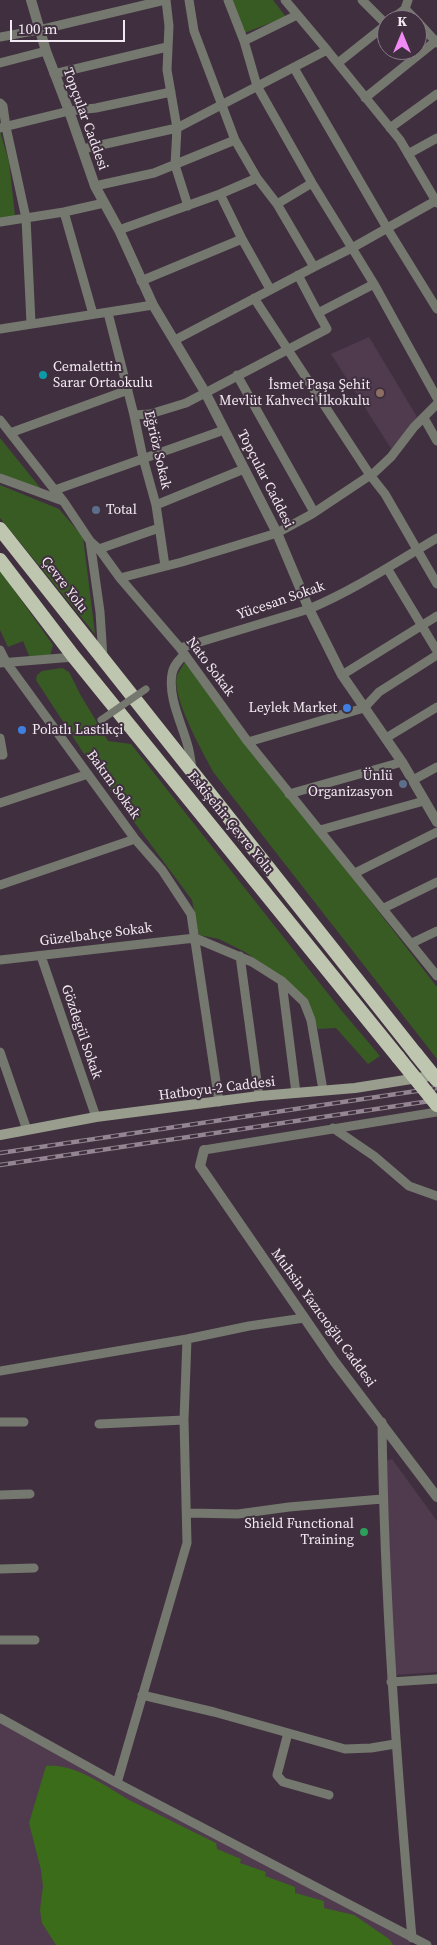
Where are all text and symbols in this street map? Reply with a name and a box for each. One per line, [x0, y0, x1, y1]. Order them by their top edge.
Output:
scale bar [12, 10, 128, 42]
north arrow [377, 10, 427, 60]
text: K [397, 11, 407, 31]
text: 100 m [18, 18, 58, 39]
street label: Topçular Caddesi [59, 66, 111, 172]
place label: Cemalettin Sarar Ortaokulu [53, 359, 153, 392]
marker: Cemalettin Sarar Ortaokulu [37, 369, 49, 381]
place label: İsmet Paşa Şehit Mevlüt Kahveci İlkokulu [219, 377, 370, 410]
marker: İsmet Paşa Şehit Mevlüt Kahveci İlkokulu [374, 387, 386, 399]
street label: Eğriöz Sokak [140, 409, 174, 491]
street label: Topçular Caddesi [233, 427, 297, 531]
place label: Total [106, 502, 137, 518]
marker: Total [90, 504, 102, 516]
street label: Çevre Yolu [37, 554, 91, 616]
street label: Yücesan Sokak [235, 578, 327, 624]
street label: Nato Sokak [182, 634, 238, 700]
place label: Leylek Market [248, 700, 337, 716]
marker: Leylek Market [341, 702, 353, 714]
place label: Polatlı Lastikçi [32, 722, 123, 738]
marker: Polatlı Lastikçi [16, 724, 28, 736]
street label: Bakım Sokak [82, 747, 144, 823]
street label: Eskişehir Çevre Yolu [183, 768, 277, 878]
place label: Ünlü Organizasyon [308, 768, 393, 800]
marker: Ünlü Organizasyon [397, 778, 409, 790]
street label: Güzelbahçe Sokak [39, 920, 153, 950]
street label: Gözdegül Sokak [57, 983, 105, 1081]
street label: Hatboyu-2 Caddesi [158, 1074, 276, 1104]
street label: Muhsin Yazıcıoğlu Caddesi [267, 1246, 379, 1390]
place label: Shield Functional Training [245, 1516, 354, 1548]
marker: Shield Functional Training [358, 1526, 370, 1538]

